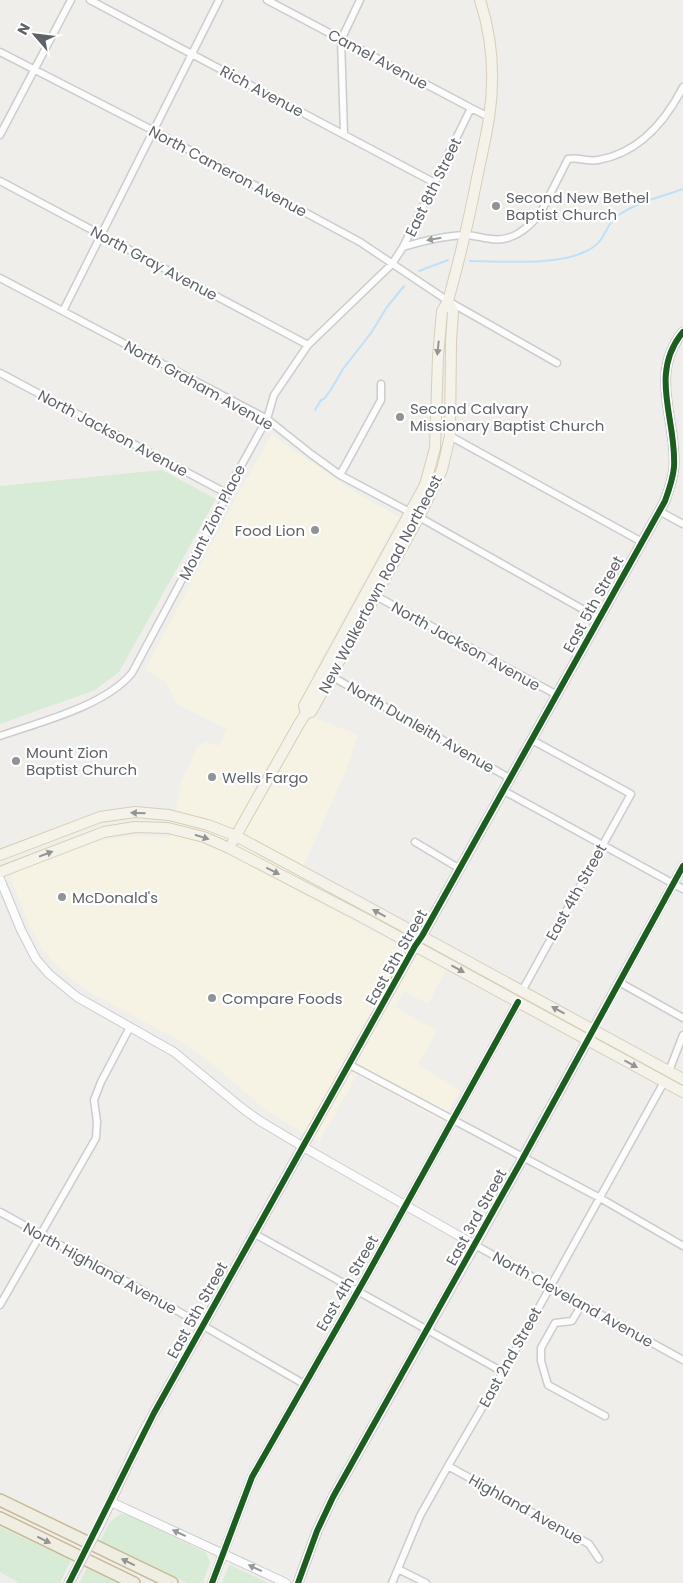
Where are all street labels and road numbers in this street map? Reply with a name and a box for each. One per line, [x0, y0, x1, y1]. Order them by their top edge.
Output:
street label: Camel Avenue [324, 24, 432, 94]
street label: Rich Avenue [217, 60, 307, 122]
street label: North Cameron Avenue [145, 120, 311, 222]
street label: East 8th Street [400, 134, 466, 240]
street label: North Gray Avenue [87, 221, 221, 305]
street label: North Graham Avenue [121, 335, 277, 435]
street label: North Jackson Avenue [34, 385, 192, 481]
street label: Mount Zion Place [174, 461, 250, 583]
street label: New Walkertown Road Northeast [313, 471, 447, 697]
street label: East 5th Street [558, 552, 628, 656]
street label: North Jackson Avenue [388, 596, 544, 696]
street label: North Dunleith Avenue [344, 676, 498, 778]
street label: East 4th Street [541, 840, 611, 944]
street label: East 5th Street [360, 905, 432, 1009]
street label: East 3rd Street [441, 1165, 511, 1269]
street label: North Highland Avenue [19, 1217, 181, 1319]
street label: East 4th Street [311, 1231, 383, 1335]
street label: North Cleveland Avenue [489, 1246, 657, 1352]
street label: East 5th Street [162, 1258, 232, 1362]
street label: East 2nd Street [474, 1303, 546, 1411]
street label: Highland Avenue [465, 1469, 587, 1549]

